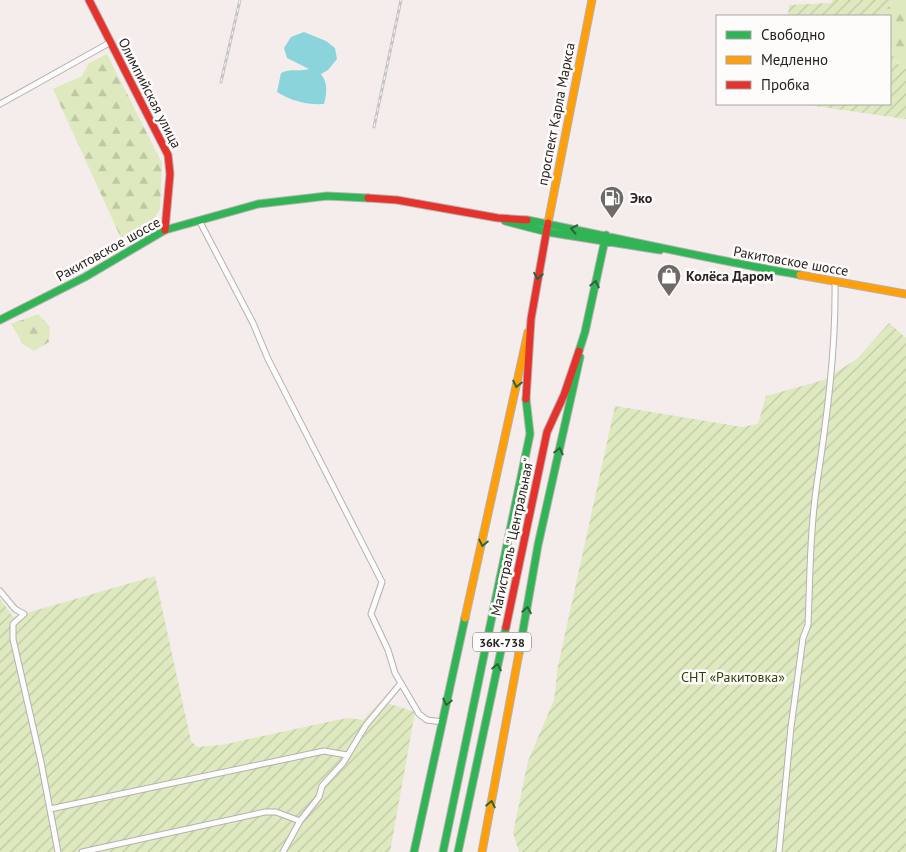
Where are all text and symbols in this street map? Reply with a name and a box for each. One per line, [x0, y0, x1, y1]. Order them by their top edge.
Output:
legend [716, 15, 891, 105]
text: Свободно [761, 25, 825, 44]
street label: Олимпийская улица [114, 35, 186, 151]
street label: проспект Карла Маркса [533, 41, 579, 187]
text: Медленно [761, 50, 828, 69]
text: Пробка [761, 75, 810, 94]
fuel station icon: Эко [599, 185, 625, 219]
place label: Эко [630, 189, 653, 207]
street label: Ракитовское шоссе [53, 213, 163, 285]
one-way arrow [569, 224, 578, 234]
street label: Ракитовское шоссе [732, 242, 850, 280]
shop icon: Колёса Даром [656, 263, 682, 297]
place label: Колёса Даром [686, 267, 773, 285]
one-way arrow [534, 271, 544, 280]
one-way arrow [590, 280, 600, 288]
one-way arrow [512, 380, 523, 389]
one-way arrow [553, 446, 564, 455]
street label: Магистраль "Центральная" [486, 456, 538, 618]
one-way arrow [478, 539, 489, 548]
one-way arrow [521, 606, 531, 614]
road number: 36К-738 [473, 632, 531, 652]
one-way arrow [491, 663, 502, 672]
park label: СНТ «Ракитовка» [681, 668, 785, 686]
one-way arrow [442, 697, 453, 706]
one-way arrow [485, 800, 496, 809]

